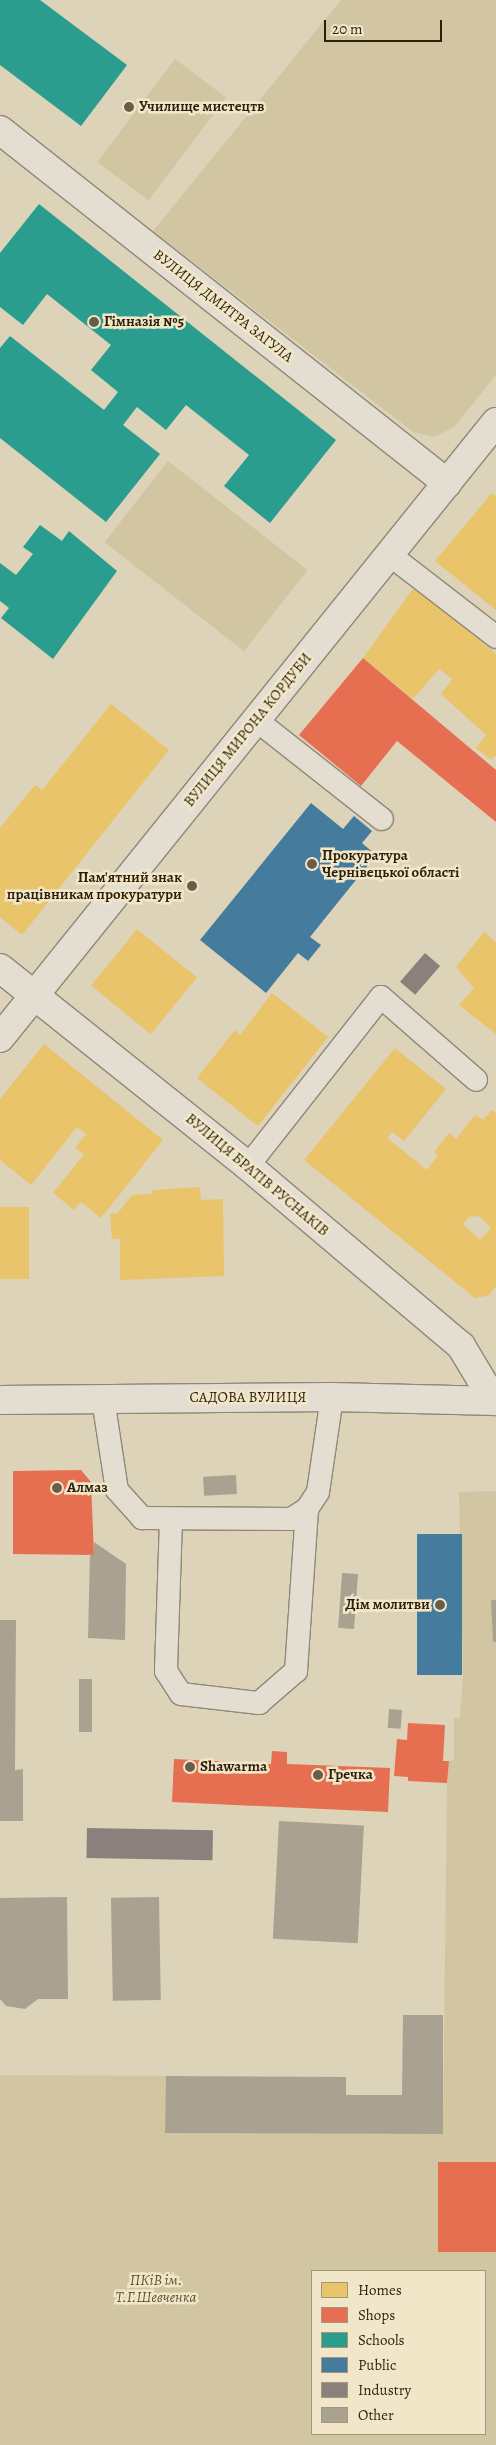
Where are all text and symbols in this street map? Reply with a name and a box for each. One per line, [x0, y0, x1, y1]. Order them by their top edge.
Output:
scale bar [326, 10, 444, 42]
text: 20 m [332, 19, 363, 39]
place label: Училище мистецтв [139, 98, 264, 116]
marker: Училище мистецтв [123, 101, 135, 113]
street label: ВУЛИЦЯ ДМИТРА ЗАГУЛА [149, 246, 297, 366]
place label: Гімназія №5 [104, 313, 184, 331]
marker: Гімназія №5 [88, 316, 100, 328]
street label: ВУЛИЦЯ МИРОНА КОРДУБИ [180, 649, 316, 811]
place label: Прокуратура Чернівецької області [322, 846, 459, 881]
marker: Прокуратура Чернівецької області [306, 858, 318, 870]
place label: Пам'ятний знак працівникам прокуратури [7, 868, 182, 903]
marker: Пам'ятний знак працівникам прокуратури [186, 880, 198, 892]
street label: ВУЛИЦЯ БРАТІВ РУСНАКІВ [182, 1110, 332, 1240]
street label: САДОВА ВУЛИЦЯ [189, 1389, 307, 1407]
place label: Алмаз [67, 1479, 108, 1497]
marker: Алмаз [51, 1482, 63, 1494]
place label: Дім молитви [345, 1596, 430, 1614]
marker: Дім молитви [434, 1599, 446, 1611]
place label: Shawarma [200, 1758, 267, 1776]
marker: Shawarma [184, 1761, 196, 1773]
place label: Гречка [328, 1766, 373, 1784]
marker: Гречка [312, 1769, 324, 1781]
legend [311, 2270, 486, 2435]
park label: ПКіВ ім. Т.Г.Шевченка [116, 2271, 196, 2306]
text: Homes [358, 2280, 402, 2300]
text: Shops [358, 2305, 395, 2325]
text: Schools [358, 2330, 405, 2350]
text: Public [358, 2355, 396, 2375]
text: Industry [358, 2380, 411, 2400]
text: Other [358, 2405, 394, 2425]

